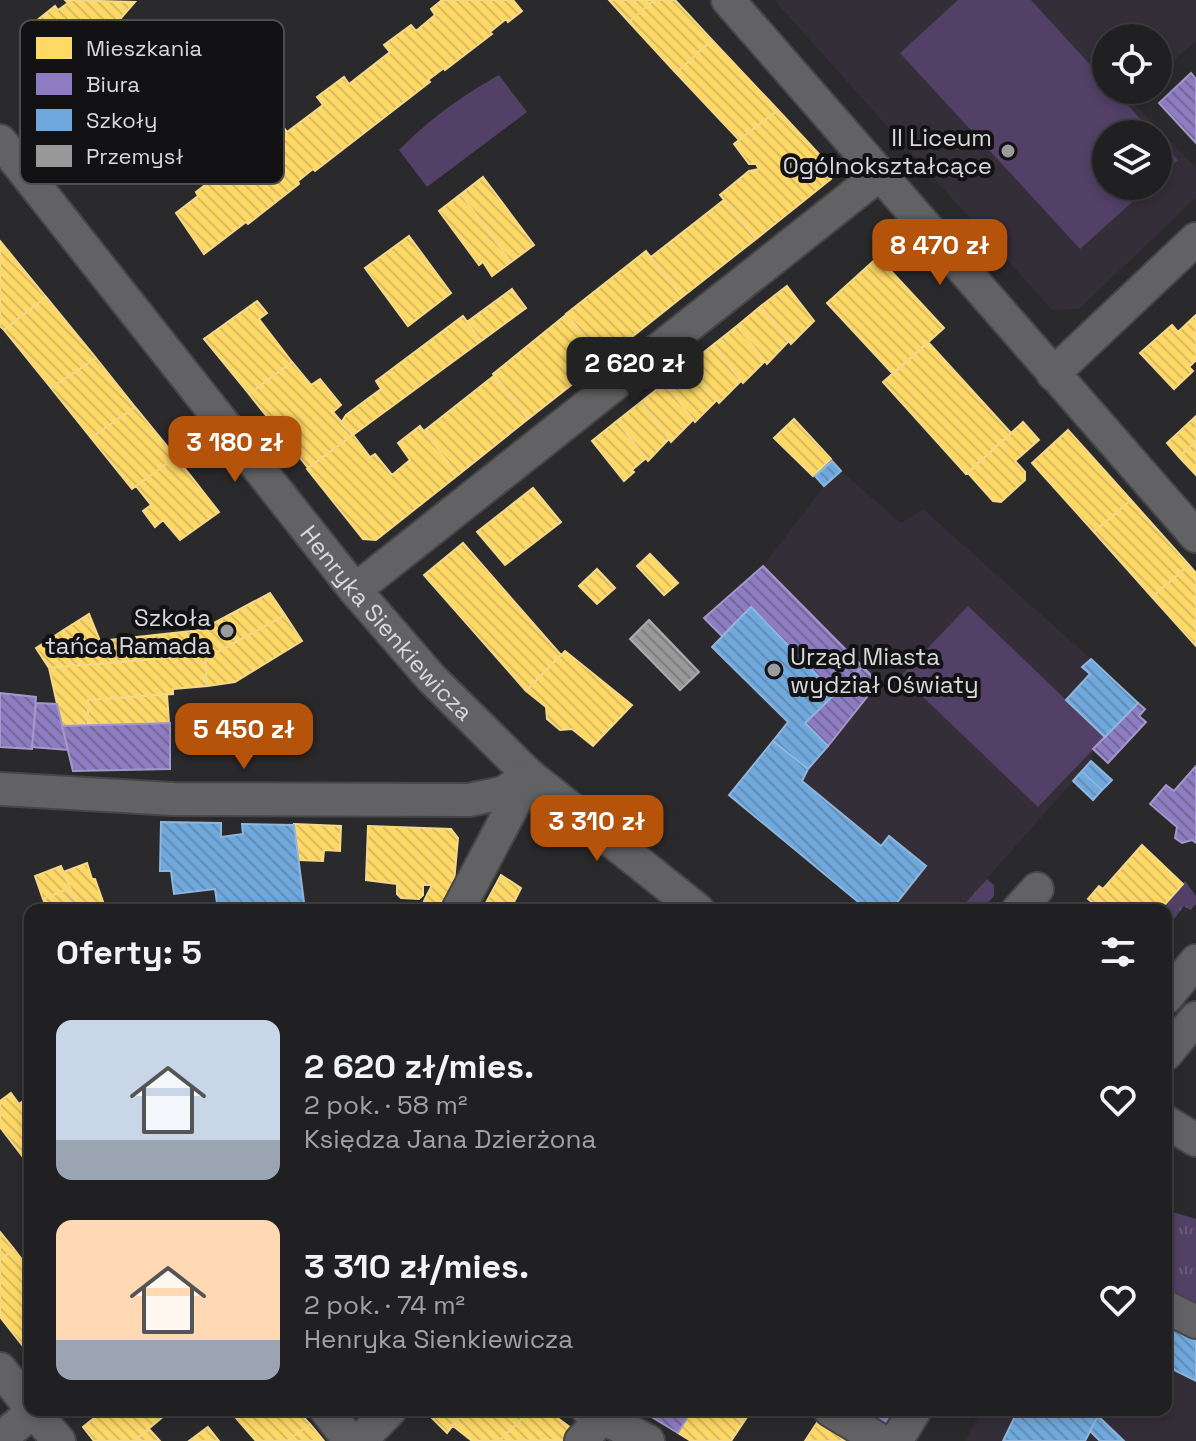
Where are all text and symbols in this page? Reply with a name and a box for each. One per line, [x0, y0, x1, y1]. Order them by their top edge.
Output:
legend [20, 20, 284, 184]
map controls [1092, 24, 1172, 200]
button: locate [1092, 24, 1172, 104]
text: Mieszkania [86, 34, 203, 62]
text: Biura [86, 70, 140, 98]
text: Szkoły [86, 106, 157, 134]
button: layers [1092, 120, 1172, 200]
place label: II Liceum Ogólnokształcące [783, 122, 992, 181]
text: Przemysł [86, 142, 184, 170]
marker: II Liceum Ogólnokształcące [999, 142, 1017, 160]
pin: 8 470 zł [857, 219, 1023, 287]
text: 8 470 zł [890, 228, 990, 262]
pin: 2 620 zł [552, 337, 718, 405]
text: 2 620 zł [585, 346, 685, 380]
pin: 3 180 zł [152, 416, 318, 484]
text: 3 180 zł [186, 425, 284, 459]
street label: Henryka Sienkiewicza [294, 519, 480, 727]
place label: Szkoła tańca Ramada [45, 602, 211, 661]
marker: Szkoła tańca Ramada [218, 622, 236, 640]
place label: Urząd Miasta wydział Oświaty [790, 641, 979, 700]
marker: Urząd Miasta wydział Oświaty [765, 661, 783, 679]
pin: 5 450 zł [161, 703, 327, 771]
text: 5 450 zł [193, 712, 295, 746]
pin: 3 310 zł [514, 795, 680, 863]
text: 3 310 zł [548, 804, 646, 838]
icon: filters [1096, 930, 1140, 974]
text: Oferty: 5 [56, 931, 202, 974]
text: 2 620 zł/mies. [304, 1045, 534, 1088]
icon: home [120, 1052, 216, 1148]
icon: heart [1096, 1078, 1140, 1122]
text: 2 pok. · 58 m² [304, 1088, 467, 1122]
text: Księdza Jana Dzierżona [304, 1122, 597, 1156]
text: 3 310 zł/mies. [304, 1245, 529, 1288]
icon: home [120, 1252, 216, 1348]
icon: heart [1096, 1278, 1140, 1322]
text: 2 pok. · 74 m² [304, 1288, 465, 1322]
text: Henryka Sienkiewicza [304, 1322, 573, 1356]

